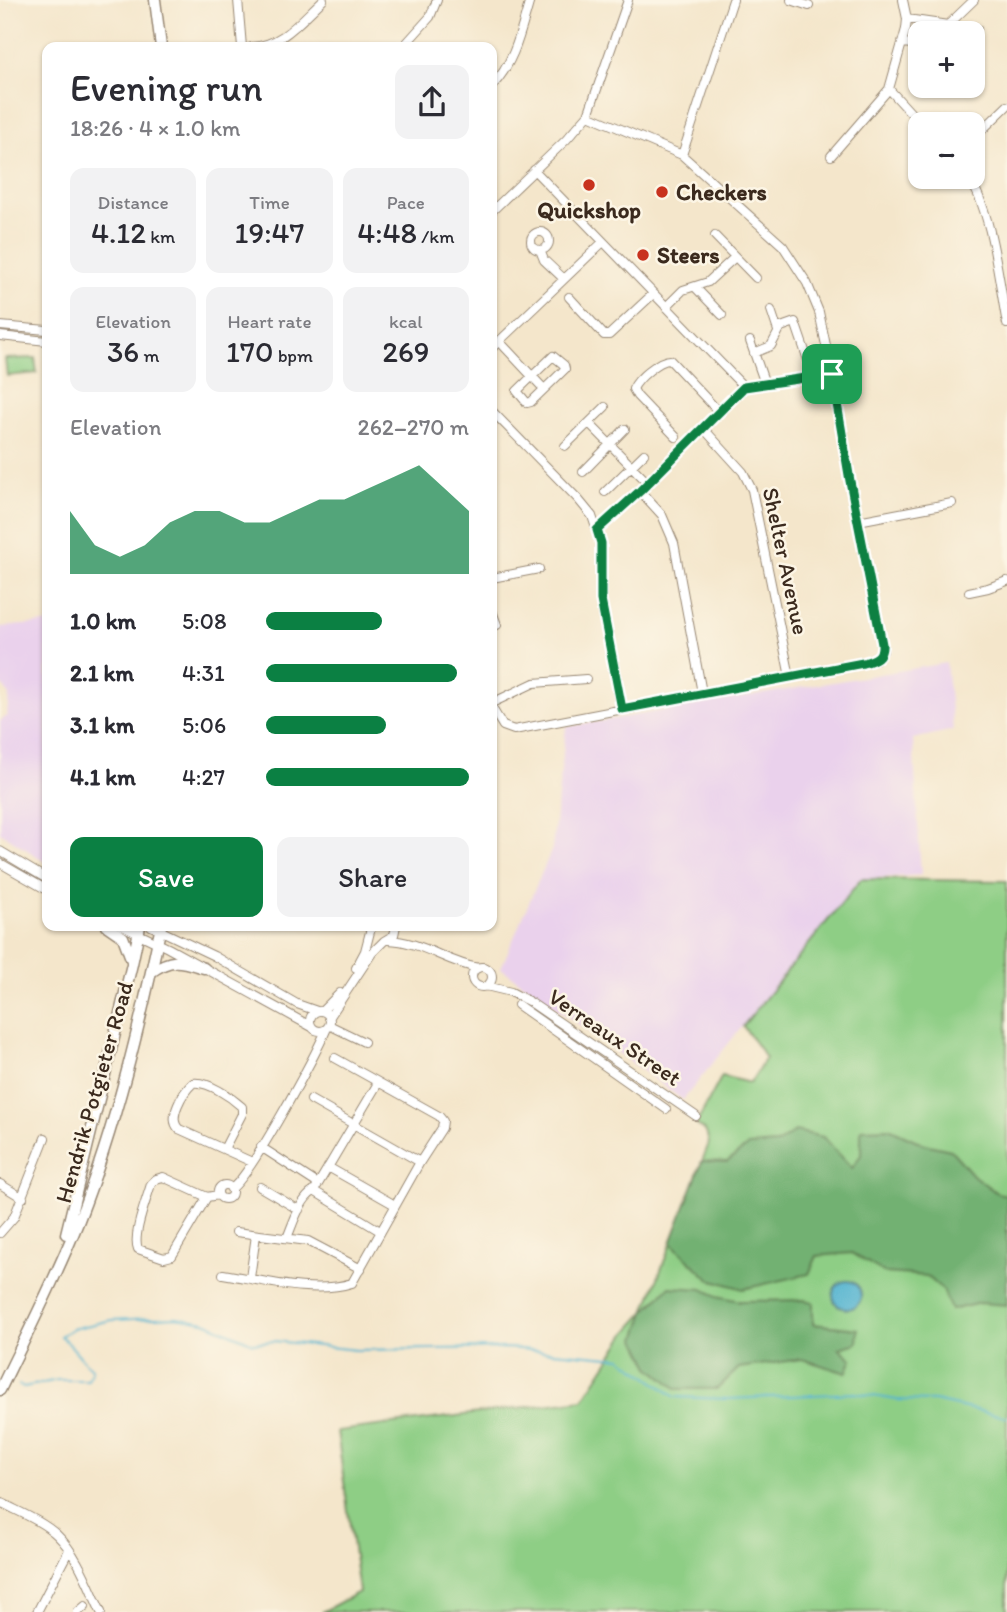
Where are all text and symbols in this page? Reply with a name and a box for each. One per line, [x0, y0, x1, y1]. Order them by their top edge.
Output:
map controls [908, 21, 985, 189]
button: + [908, 21, 985, 98]
text: Evening run [70, 65, 263, 111]
button: share [395, 65, 469, 139]
button: − [908, 112, 985, 189]
text: 18:26 · 4 × 1.0 km [70, 114, 241, 142]
marker: Quickshop [581, 177, 597, 193]
place label: Checkers [676, 178, 767, 206]
marker: Checkers [654, 184, 670, 200]
text: Distance [98, 191, 169, 214]
text: Time [249, 191, 290, 214]
text: Pace [387, 191, 425, 214]
place label: Quickshop [537, 196, 641, 224]
text: 4.12 [91, 214, 146, 251]
text: 19:47 [235, 214, 304, 251]
text: 4:48 [357, 214, 417, 251]
text: km [146, 225, 175, 248]
text: /km [417, 225, 454, 248]
place label: Steers [657, 241, 720, 269]
marker: Steers [635, 247, 651, 263]
text: Elevation [95, 310, 171, 333]
text: Heart rate [227, 310, 312, 333]
text: kcal [389, 310, 423, 333]
text: 36 [107, 333, 139, 370]
text: 170 [226, 333, 273, 370]
text: 269 [382, 333, 430, 370]
text: m [139, 344, 159, 367]
text: bpm [273, 344, 313, 367]
pin [802, 344, 862, 404]
icon: arrive [813, 355, 851, 393]
text: Elevation [70, 413, 161, 441]
text: 262–270 m [358, 413, 469, 441]
street label: Shelter Avenue [757, 485, 815, 637]
text: 1.0 km [70, 607, 136, 635]
text: 5:08 [182, 607, 226, 635]
text: 2.1 km [70, 659, 134, 687]
text: 4:31 [182, 659, 225, 687]
text: 3.1 km [70, 711, 134, 739]
text: 5:06 [182, 711, 226, 739]
text: 4.1 km [70, 763, 136, 791]
text: 4:27 [182, 763, 225, 791]
button: Save [70, 837, 263, 917]
button: Share [277, 837, 469, 917]
street label: Hendrik Potgieter Road [49, 977, 139, 1206]
street label: Verreaux Street [543, 982, 687, 1092]

